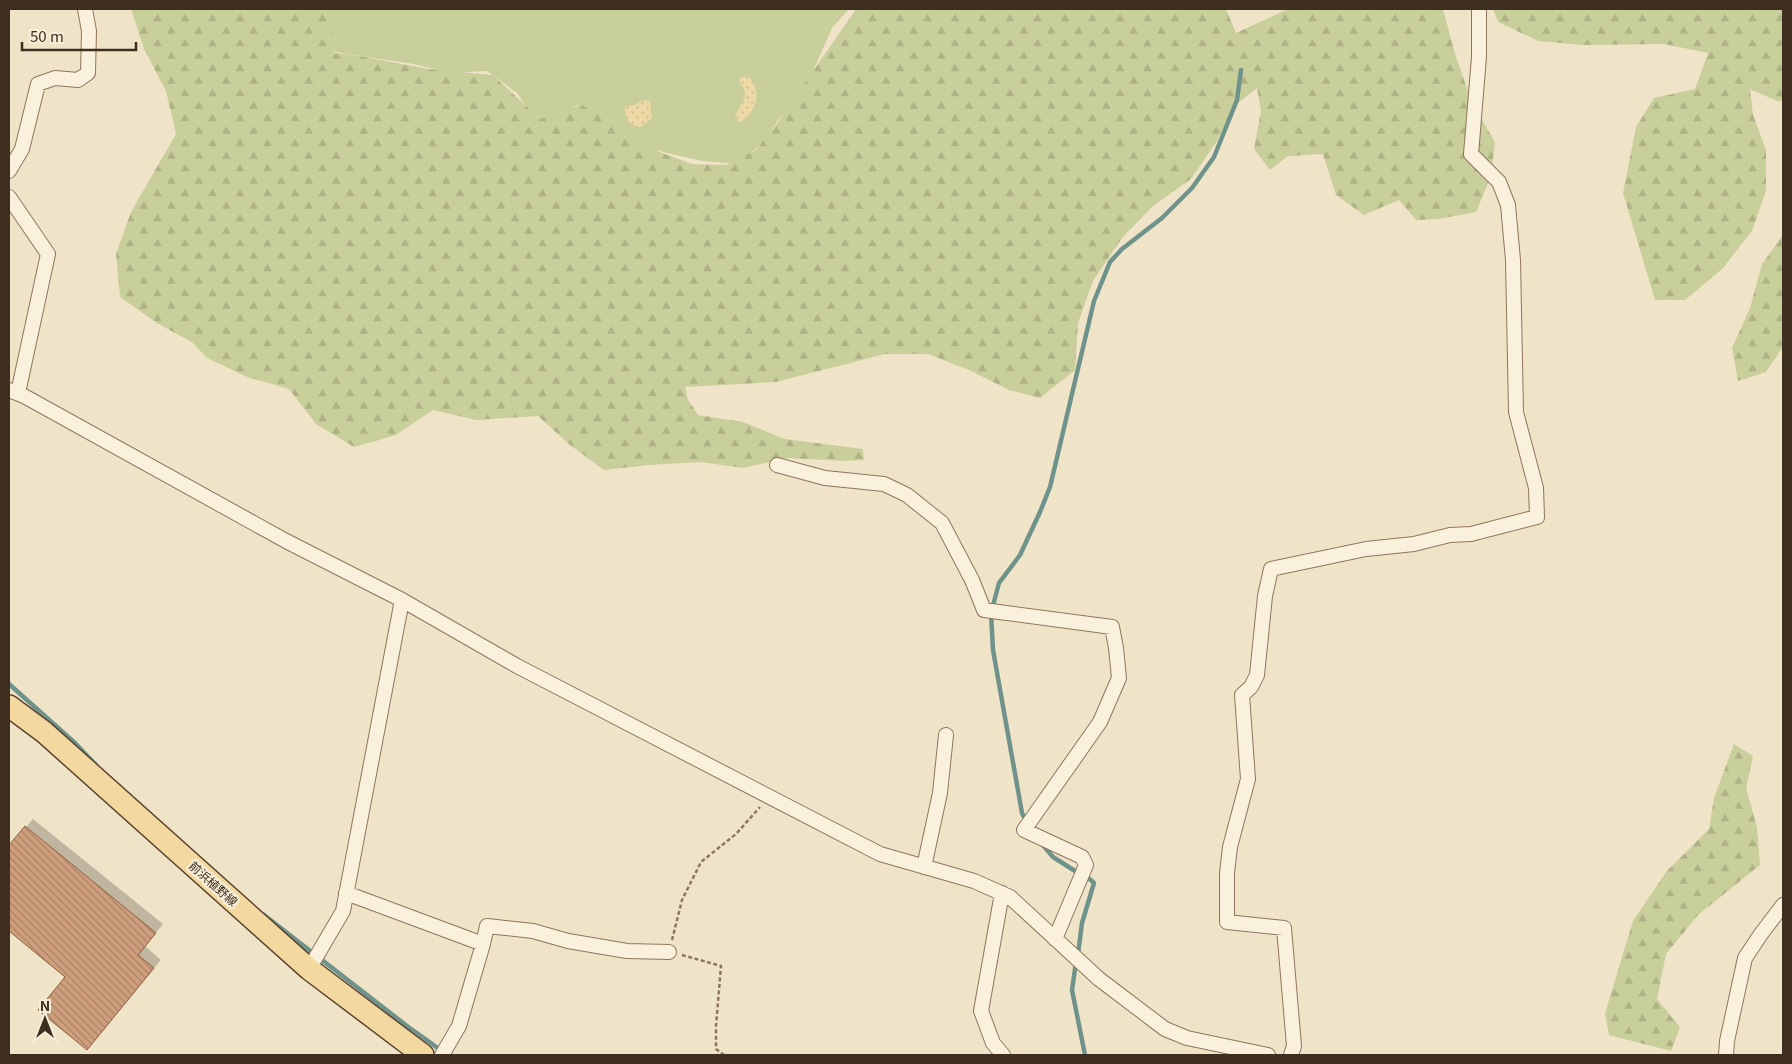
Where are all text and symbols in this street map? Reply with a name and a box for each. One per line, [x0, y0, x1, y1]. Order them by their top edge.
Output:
scale bar [22, 20, 136, 52]
text: 50 m [30, 25, 64, 46]
street label: 前浜植野線 [186, 856, 242, 909]
north arrow [20, 994, 70, 1044]
text: N [40, 995, 50, 1015]

